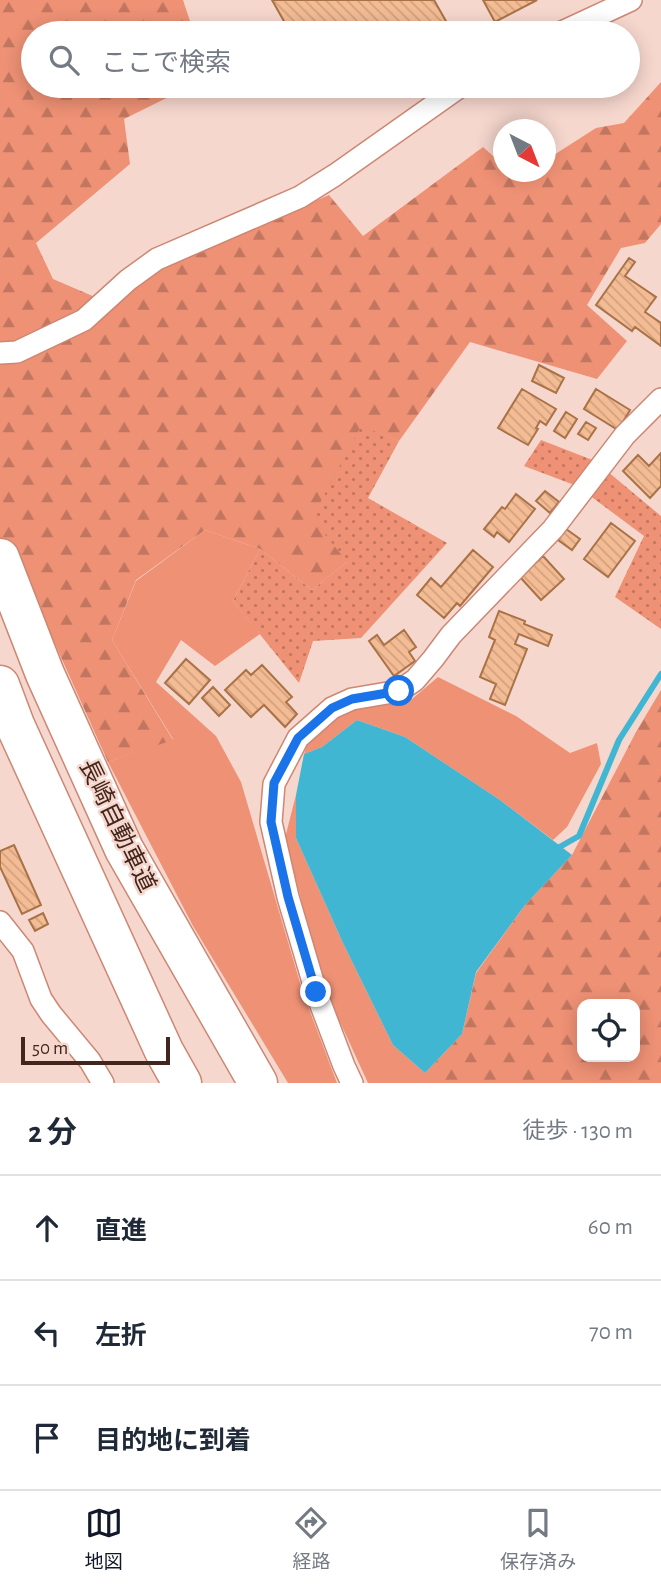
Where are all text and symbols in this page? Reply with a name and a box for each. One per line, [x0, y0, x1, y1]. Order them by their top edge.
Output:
search box [21, 21, 640, 98]
icon: search [45, 41, 83, 79]
text: ここで検索 [101, 50, 231, 76]
north arrow [493, 119, 556, 182]
route start [383, 675, 414, 706]
street label: 長崎自動車道 [75, 755, 161, 896]
route end [300, 976, 331, 1007]
map controls [577, 999, 640, 1062]
button: locate [577, 999, 640, 1062]
scale bar [21, 1034, 170, 1066]
text: 50 m [32, 1039, 68, 1058]
text: 2 分 [28, 1118, 77, 1148]
text: 徒歩 · 130 m [522, 1120, 633, 1143]
icon: ahead [28, 1209, 66, 1247]
text: 60 m [588, 1216, 633, 1239]
text: 直進 [95, 1218, 147, 1244]
icon: left [28, 1314, 66, 1352]
text: 70 m [589, 1321, 633, 1344]
text: 左折 [95, 1323, 147, 1349]
icon: arrive [28, 1419, 66, 1457]
text: 目的地に到着 [95, 1428, 251, 1454]
tab: 地図 [85, 1504, 123, 1574]
tab: 経路 [292, 1504, 330, 1574]
tab: 保存済み [500, 1504, 576, 1574]

